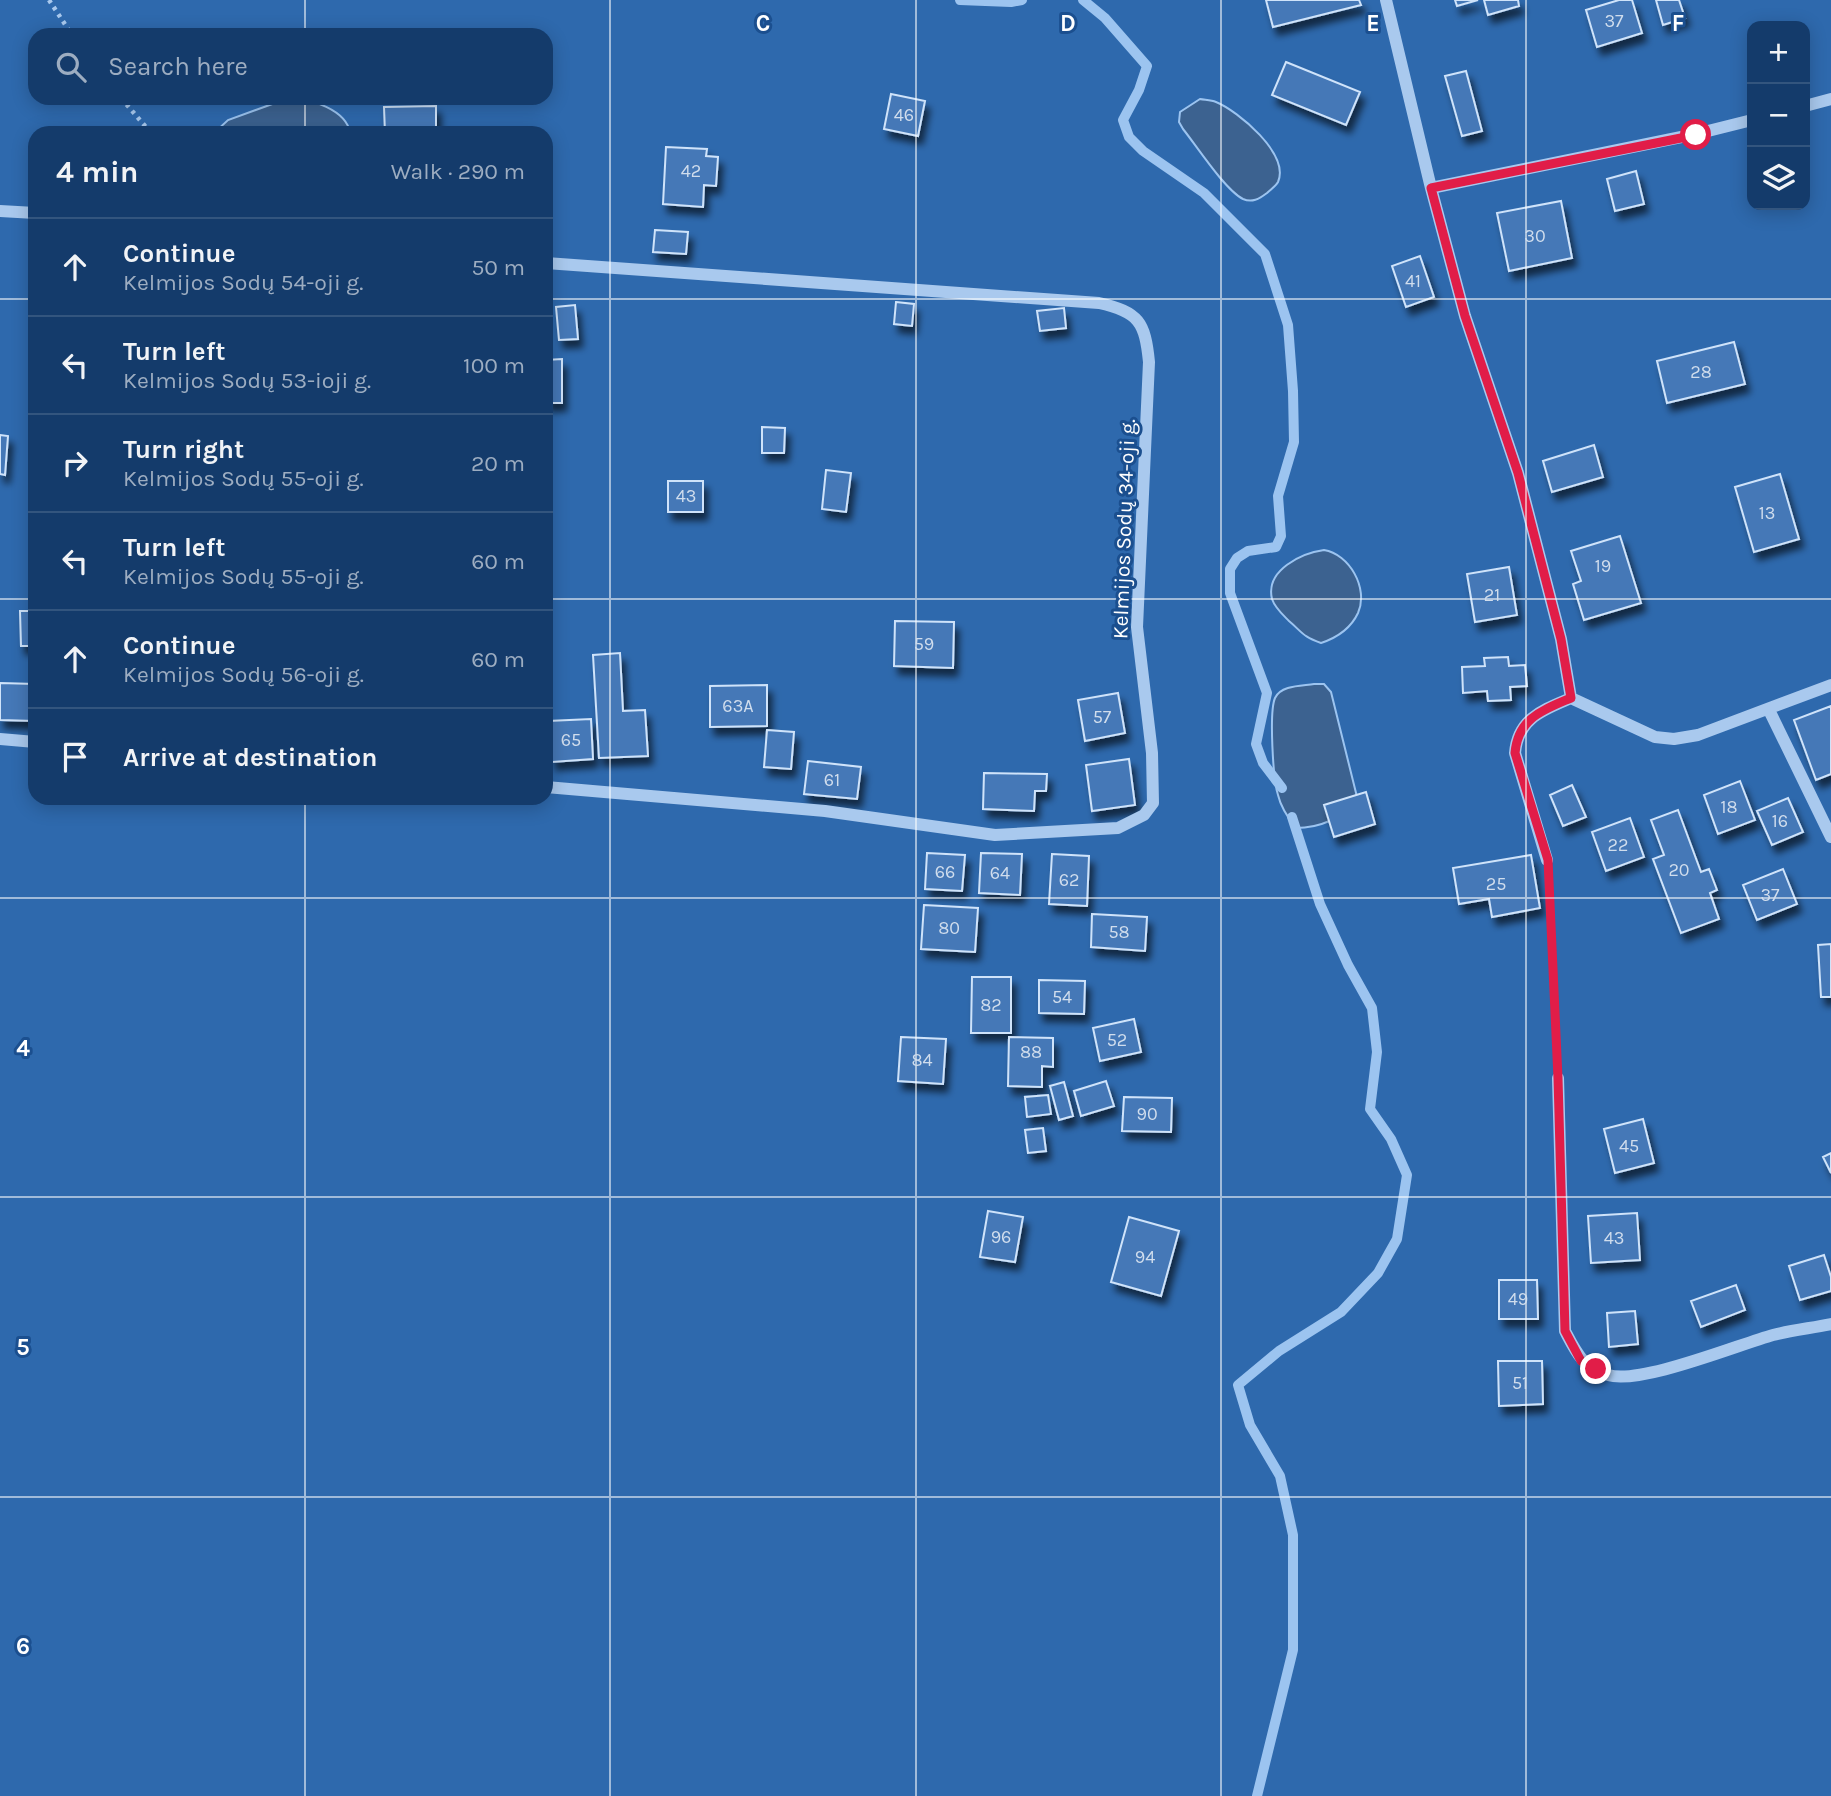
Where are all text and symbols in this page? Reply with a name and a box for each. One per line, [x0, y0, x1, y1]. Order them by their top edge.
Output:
text: C [756, 10, 770, 37]
text: D [1060, 10, 1076, 37]
text: E [1366, 10, 1380, 37]
house number: 37 [1604, 10, 1624, 32]
text: F [1672, 10, 1684, 37]
map controls [1747, 21, 1810, 210]
button: + [1747, 21, 1810, 84]
search box [28, 28, 553, 105]
icon: search [52, 48, 90, 86]
text: Search here [108, 51, 248, 82]
button: − [1747, 84, 1810, 147]
house number: 46 [894, 104, 914, 126]
route start [1680, 119, 1711, 150]
button: layers [1747, 147, 1810, 210]
text: 4 min [56, 154, 138, 190]
text: Walk · 290 m [391, 158, 525, 185]
house number: 42 [681, 160, 701, 182]
house number: 30 [1524, 225, 1546, 247]
text: Continue [123, 238, 235, 269]
icon: ahead [56, 248, 94, 286]
text: 50 m [471, 254, 525, 281]
text: Kelmijos Sodų 54-oji g. [123, 269, 363, 296]
house number: 41 [1405, 270, 1421, 292]
text: Turn left [123, 336, 225, 367]
icon: left [56, 346, 94, 384]
text: 100 m [463, 352, 525, 379]
house number: 28 [1690, 361, 1712, 383]
text: Kelmijos Sodų 53-ioji g. [123, 367, 371, 394]
street label: Kelmijos Sodų 34-oji g. [1108, 418, 1140, 639]
text: Turn right [123, 434, 244, 465]
icon: right [56, 444, 94, 482]
text: 20 m [471, 450, 525, 477]
text: Kelmijos Sodų 55-oji g. [123, 465, 364, 492]
house number: 43 [676, 485, 696, 507]
house number: 13 [1759, 502, 1775, 524]
text: Turn left [123, 532, 225, 563]
icon: left [56, 542, 94, 580]
text: 60 m [471, 548, 525, 575]
house number: 19 [1595, 555, 1611, 577]
text: Kelmijos Sodų 55-oji g. [123, 563, 364, 590]
house number: 21 [1484, 584, 1500, 606]
text: Continue [123, 630, 235, 661]
house number: 59 [914, 633, 934, 655]
icon: ahead [56, 640, 94, 678]
text: 60 m [471, 646, 525, 673]
text: Kelmijos Sodų 56-oji g. [123, 661, 364, 688]
house number: 63A [722, 695, 754, 717]
house number: 57 [1093, 706, 1112, 728]
house number: 65 [561, 729, 581, 751]
icon: arrive [56, 738, 94, 776]
text: Arrive at destination [123, 742, 377, 773]
house number: 61 [824, 769, 840, 791]
house number: 18 [1720, 796, 1738, 818]
house number: 16 [1772, 810, 1788, 832]
house number: 22 [1608, 834, 1628, 856]
house number: 20 [1668, 859, 1690, 881]
house number: 66 [935, 861, 955, 883]
house number: 64 [990, 862, 1010, 884]
house number: 62 [1059, 869, 1079, 891]
house number: 25 [1486, 873, 1506, 895]
house number: 37 [1760, 884, 1780, 906]
house number: 80 [938, 917, 960, 939]
house number: 58 [1108, 921, 1130, 943]
house number: 54 [1052, 986, 1072, 1008]
house number: 82 [980, 994, 1002, 1016]
house number: 52 [1107, 1029, 1127, 1051]
text: 4 [16, 1035, 30, 1062]
house number: 88 [1020, 1041, 1042, 1063]
house number: 84 [911, 1049, 933, 1071]
house number: 90 [1136, 1103, 1158, 1125]
house number: 45 [1619, 1135, 1639, 1157]
house number: 96 [991, 1226, 1011, 1248]
house number: 43 [1604, 1227, 1624, 1249]
house number: 94 [1135, 1246, 1155, 1268]
house number: 49 [1508, 1288, 1528, 1310]
text: 5 [16, 1334, 30, 1361]
route end [1580, 1353, 1611, 1384]
house number: 51 [1512, 1372, 1528, 1394]
text: 6 [16, 1633, 30, 1660]

